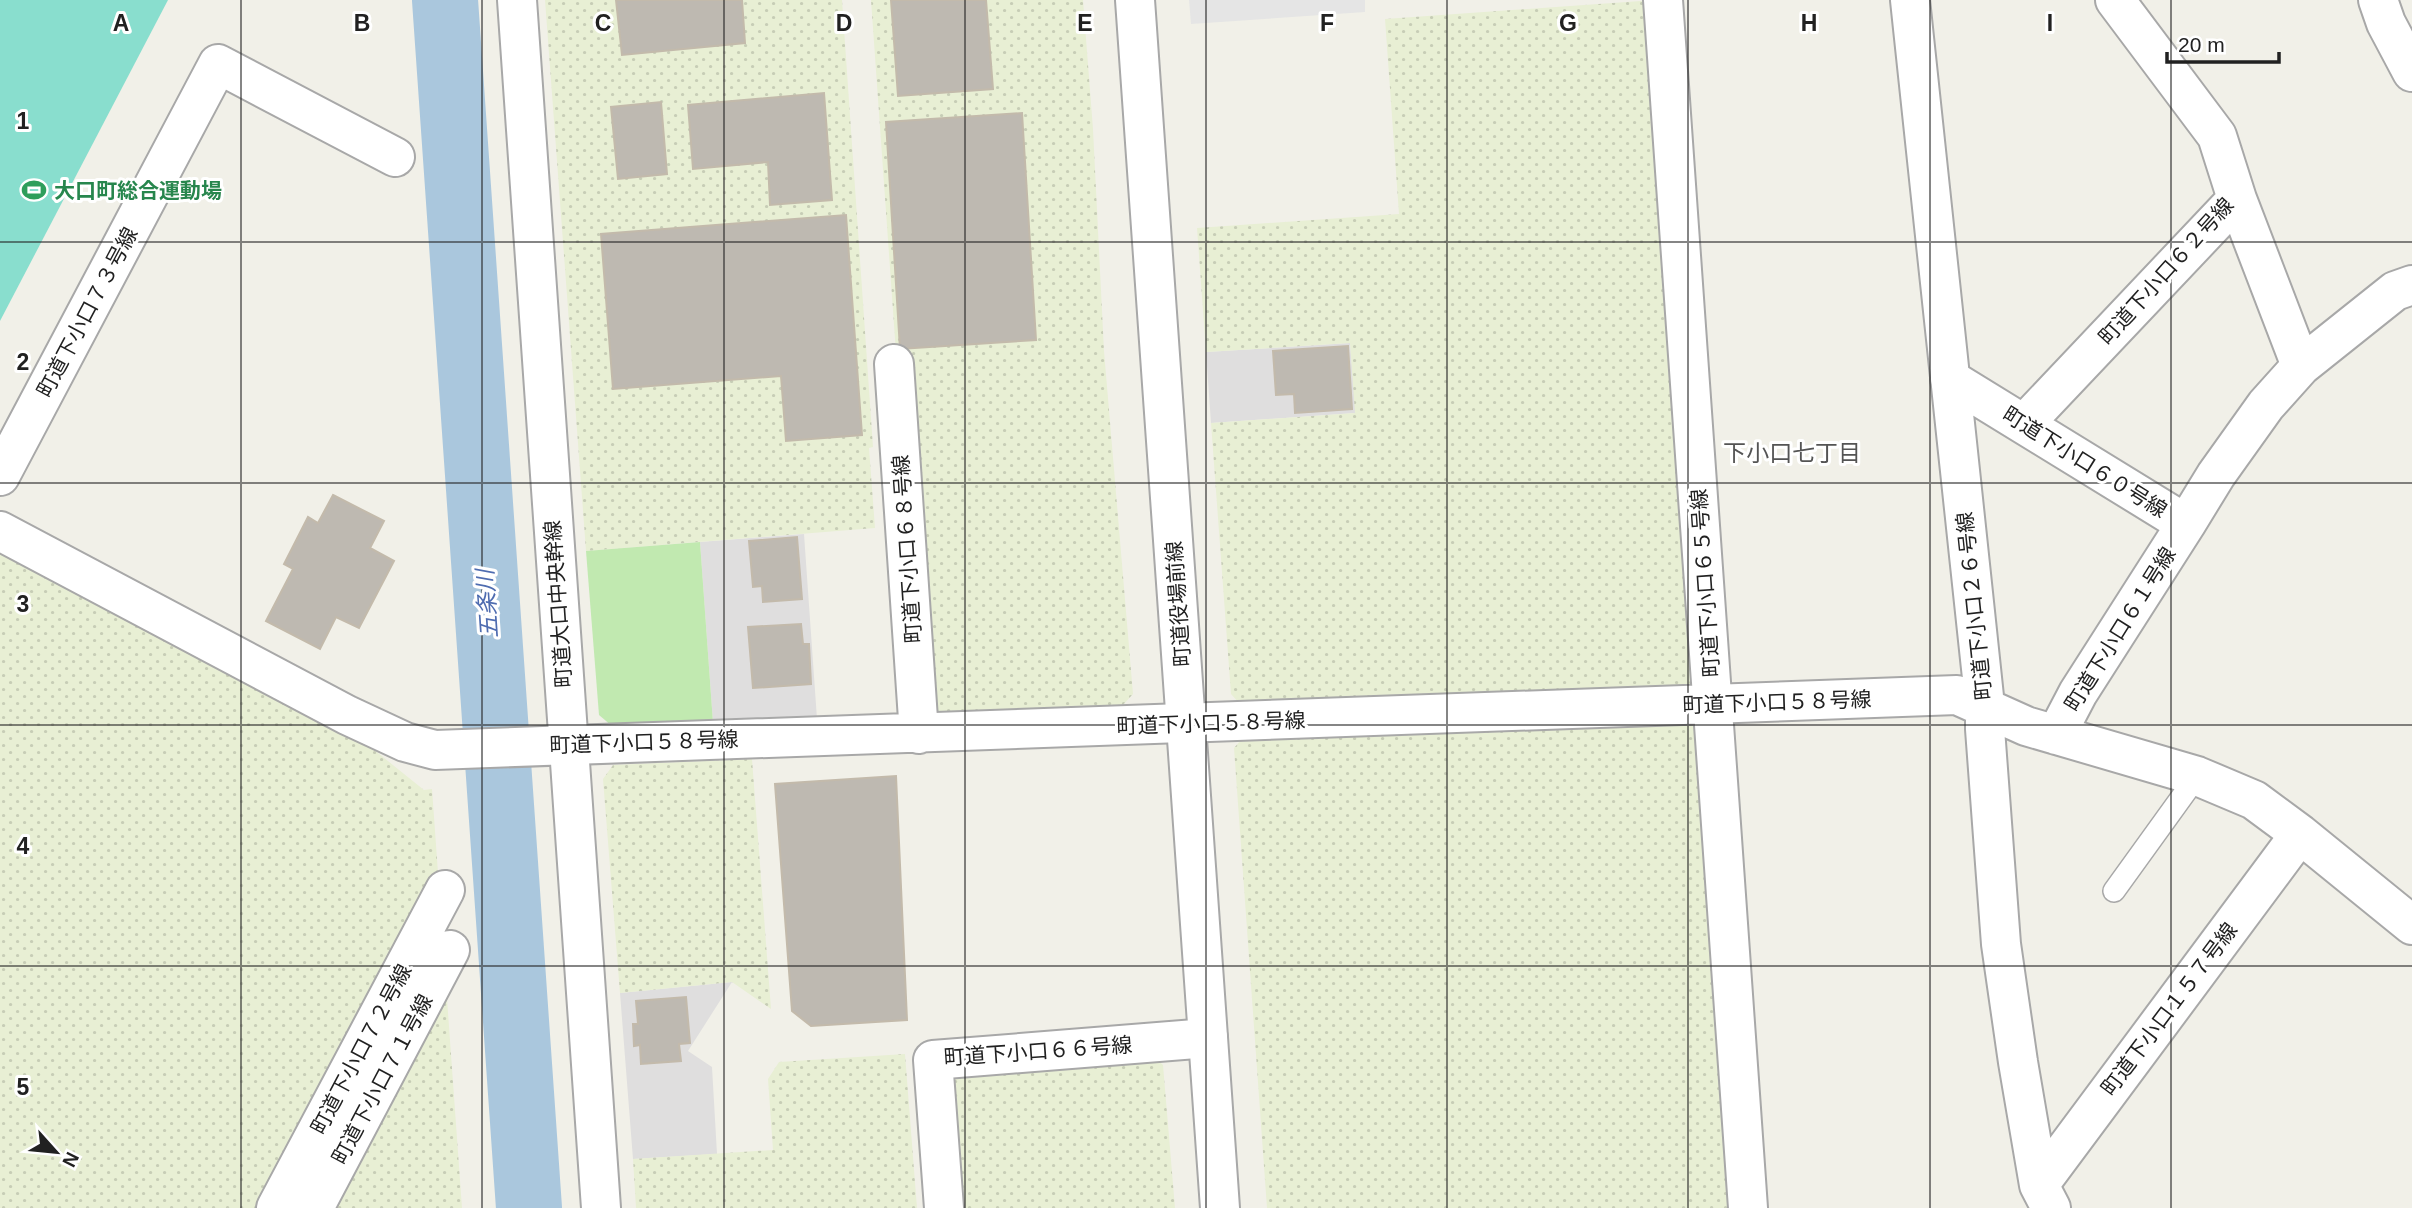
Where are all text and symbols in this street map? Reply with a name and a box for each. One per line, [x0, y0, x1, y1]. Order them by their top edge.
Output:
text: A [113, 10, 129, 36]
text: B [354, 10, 370, 36]
text: C [595, 10, 611, 36]
text: D [836, 10, 852, 36]
text: E [1077, 10, 1093, 36]
text: F [1320, 10, 1334, 36]
text: G [1559, 10, 1577, 36]
text: H [1801, 10, 1817, 36]
text: I [2047, 10, 2053, 36]
scale bar [2167, 21, 2279, 65]
text: 20 m [2178, 33, 2225, 56]
text: 1 [17, 108, 30, 134]
sports icon: 大口町総合運動場 [20, 176, 48, 204]
place label: 大口町総合運動場 [54, 179, 222, 202]
street label: 町道下小口６２号線 [2094, 193, 2238, 349]
street label: 町道下小口７３号線 [32, 223, 142, 401]
text: 2 [17, 349, 29, 375]
street label: 町道下小口６０号線 [1999, 402, 2171, 522]
district label: 下小口七丁目 [1723, 440, 1861, 466]
street label: 町道下小口６８号線 [889, 454, 925, 644]
street label: 町道下小口６５号線 [1687, 488, 1723, 678]
street label: 町道下小口２６号線 [1953, 511, 1995, 701]
street label: 町道大口中央幹線 [541, 519, 575, 689]
street label: 町道役場前線 [1162, 540, 1194, 668]
street label: 町道下小口６１号線 [2060, 543, 2180, 715]
water label: 五条川 [471, 566, 502, 639]
text: 3 [17, 591, 29, 617]
street label: 町道下小口５８号線 [1682, 687, 1872, 717]
street label: 町道下小口５８号線 [1116, 708, 1306, 738]
street label: 町道下小口５８号線 [549, 727, 739, 757]
text: 4 [17, 833, 30, 859]
street label: 町道下小口１５７号線 [2097, 918, 2241, 1100]
street label: 町道下小口７２号線 [306, 960, 416, 1138]
street label: 町道下小口７１号線 [327, 990, 437, 1168]
street label: 町道下小口６６号線 [943, 1033, 1133, 1069]
text: 5 [17, 1074, 30, 1100]
north arrow [21, 1117, 91, 1187]
text: N [58, 1149, 83, 1170]

